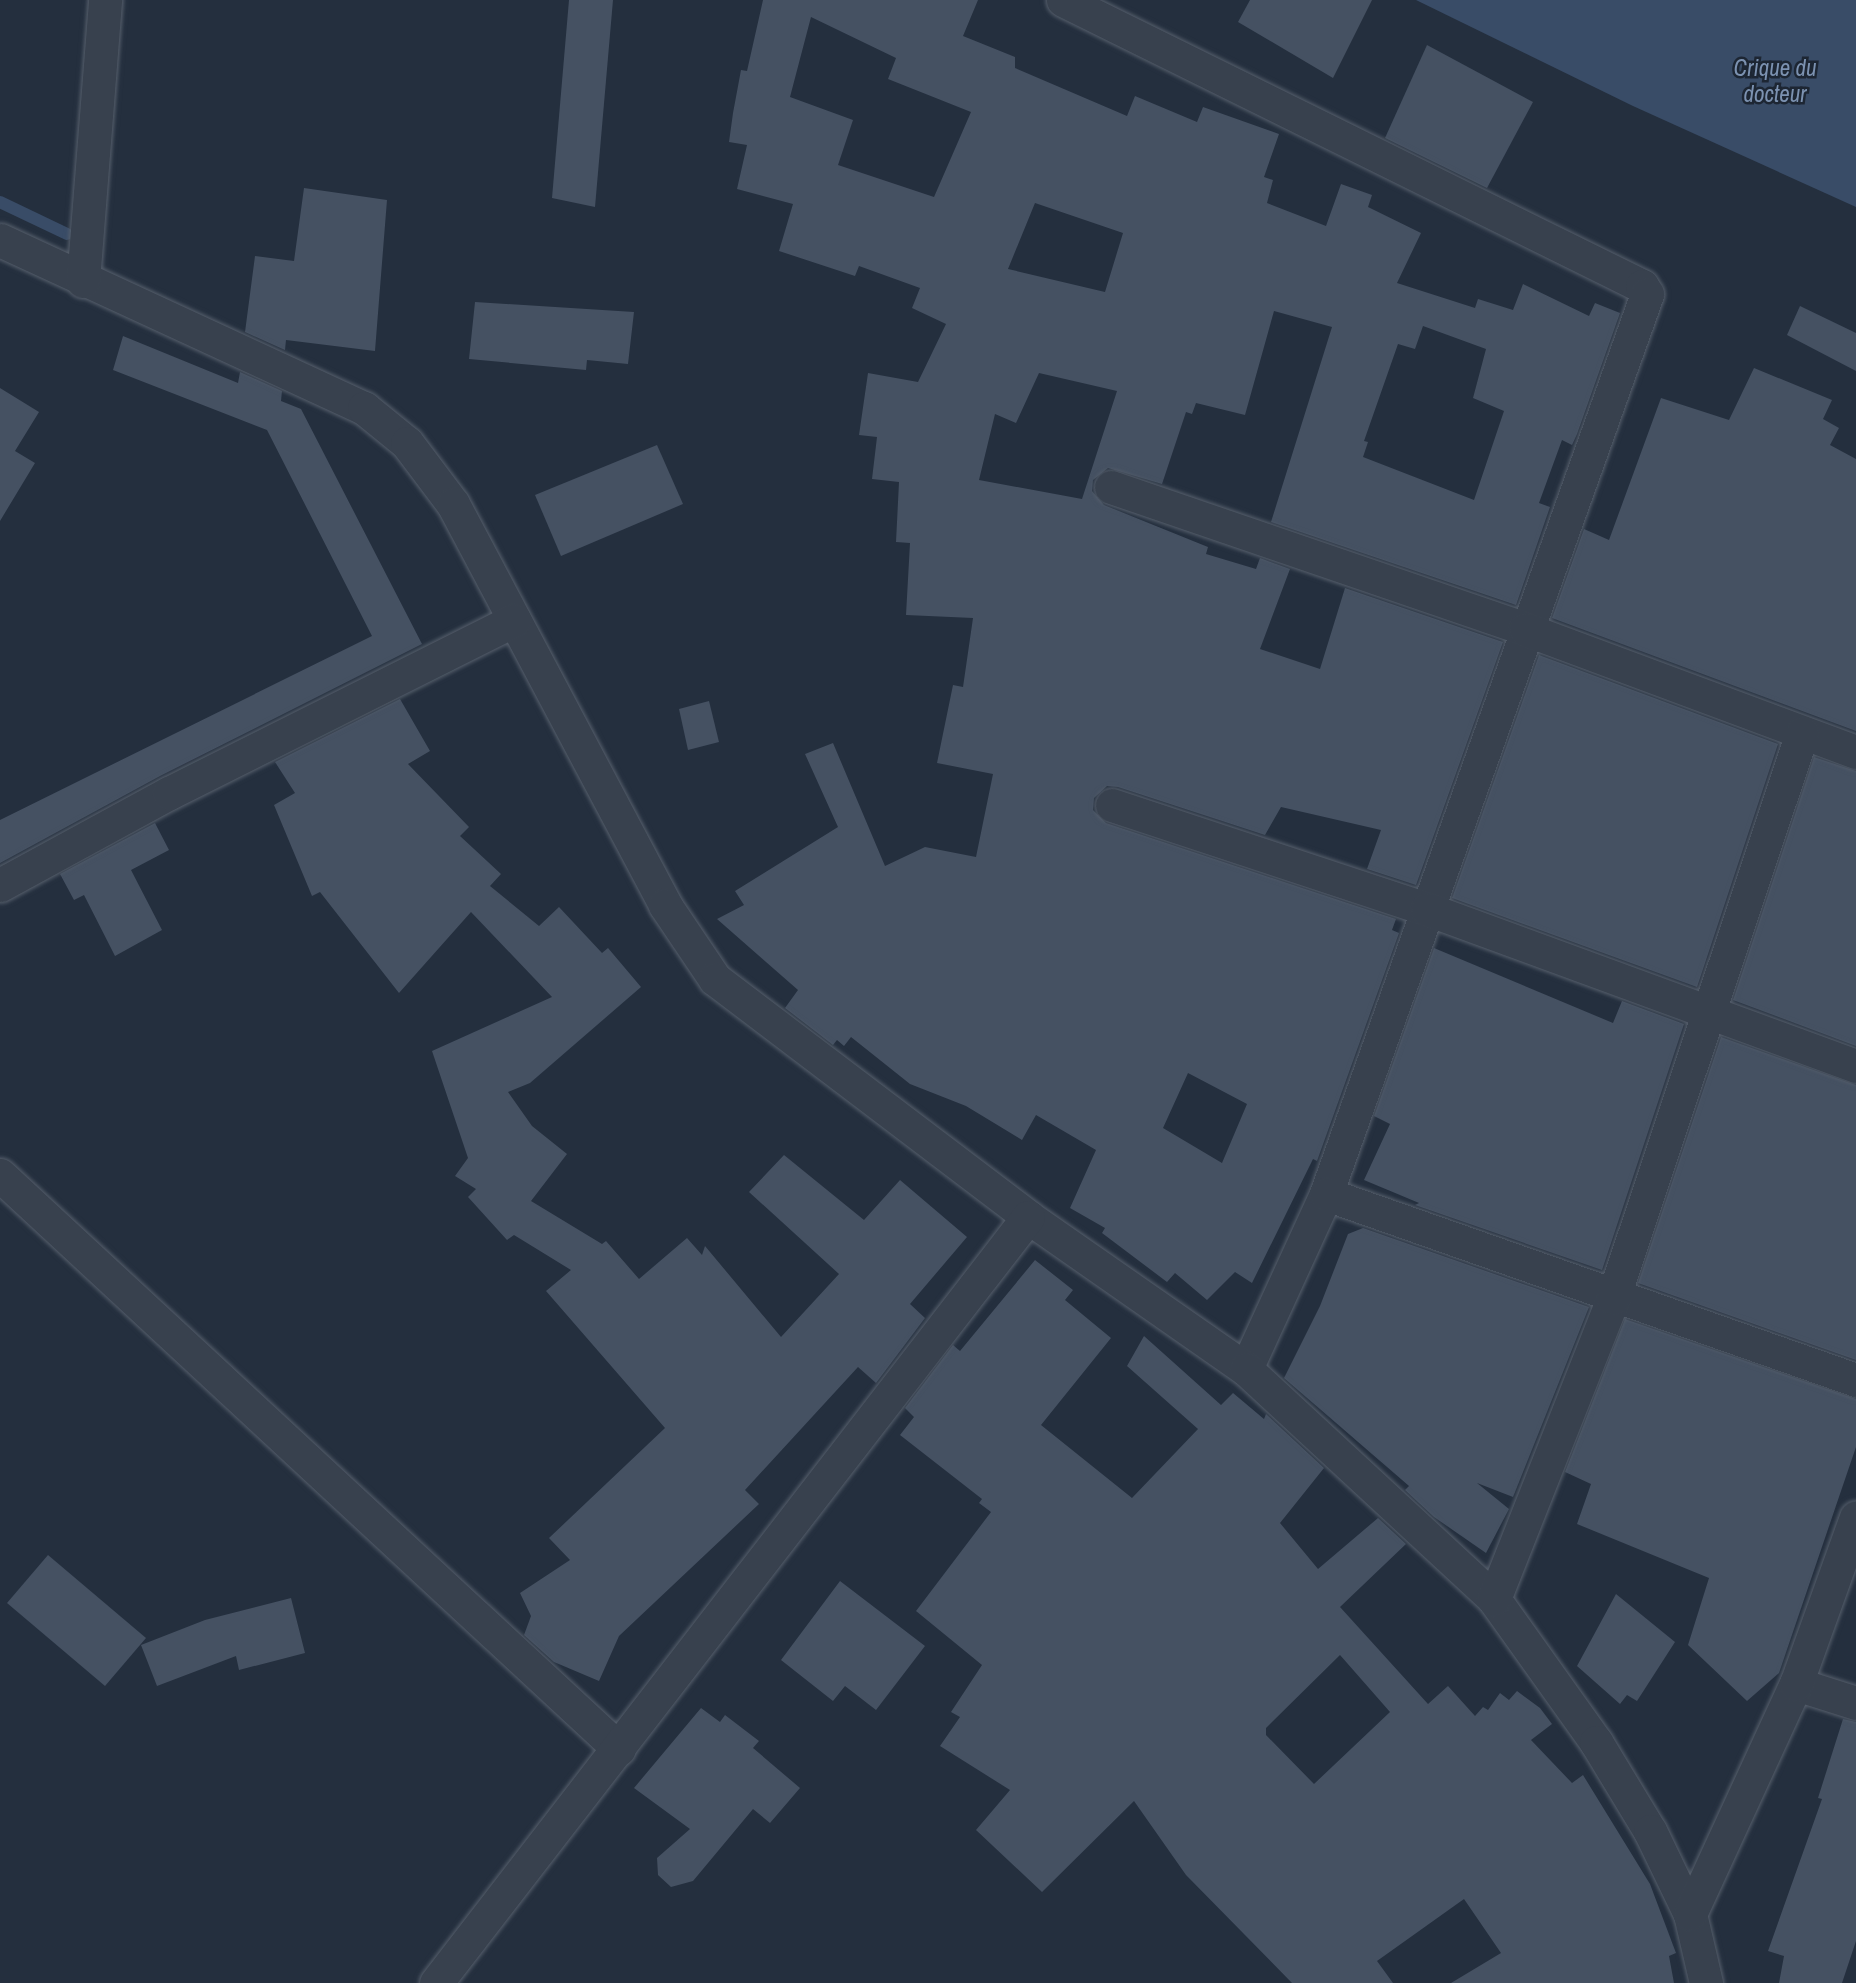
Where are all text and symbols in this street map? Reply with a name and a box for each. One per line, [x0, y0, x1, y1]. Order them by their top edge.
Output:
water label: Crique du docteur [1734, 54, 1816, 108]

